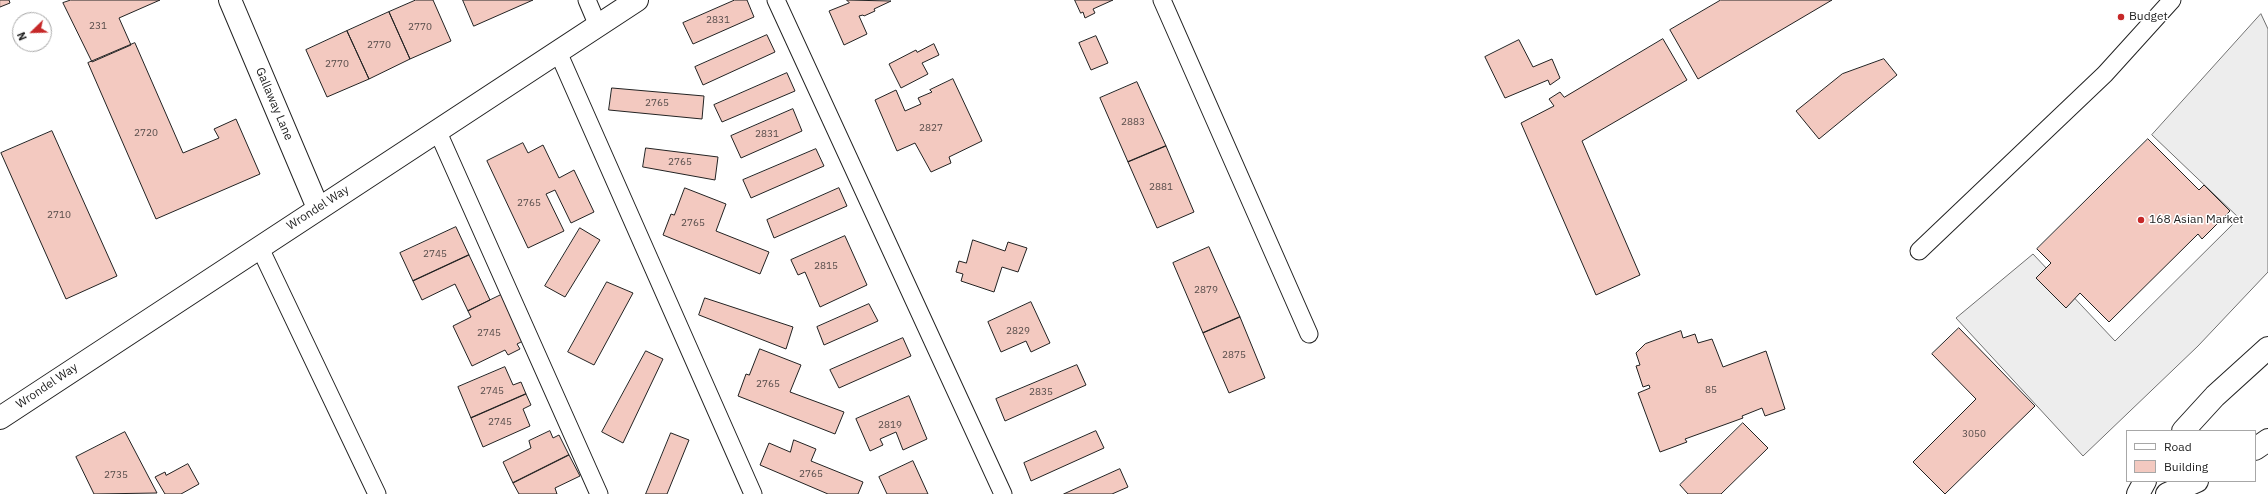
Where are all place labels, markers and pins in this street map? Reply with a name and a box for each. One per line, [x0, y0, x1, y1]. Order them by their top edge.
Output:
place label: Budget [2129, 10, 2168, 24]
marker: Budget [2116, 12, 2126, 22]
place label: 168 Asian Market [2149, 213, 2243, 227]
marker: 168 Asian Market [2136, 215, 2146, 225]

